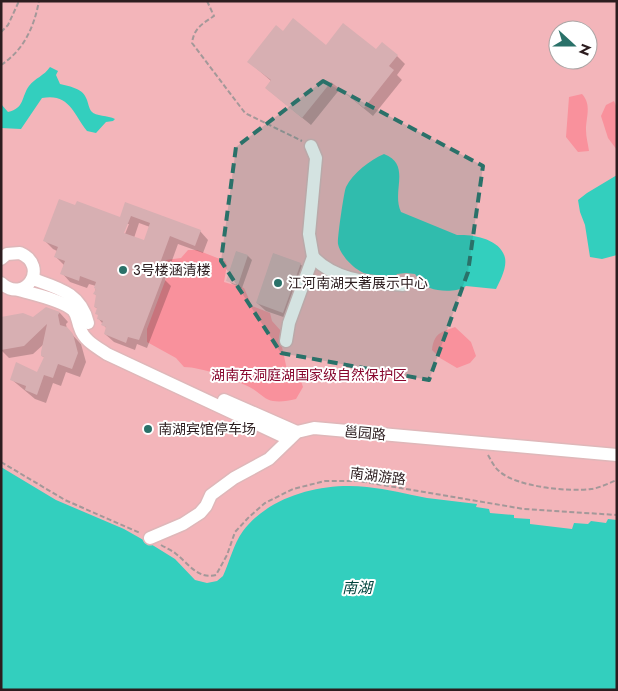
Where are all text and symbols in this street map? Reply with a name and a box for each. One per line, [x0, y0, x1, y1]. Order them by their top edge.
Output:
north arrow [548, 20, 598, 70]
text: N [574, 41, 596, 58]
place label: 3号楼涵清楼 [133, 260, 211, 280]
marker: 3号楼涵清楼 [117, 264, 129, 276]
place label: 江河南湖天著展示中心 [288, 273, 428, 293]
marker: 江河南湖天著展示中心 [272, 277, 284, 289]
park label: 湖南东洞庭湖国家级自然保护区 [211, 365, 407, 385]
place label: 南湖宾馆停车场 [158, 419, 256, 439]
street label: 邕园路 [343, 421, 387, 445]
marker: 南湖宾馆停车场 [142, 423, 154, 435]
street label: 南湖游路 [349, 463, 407, 489]
water label: 南湖 [342, 577, 374, 599]

